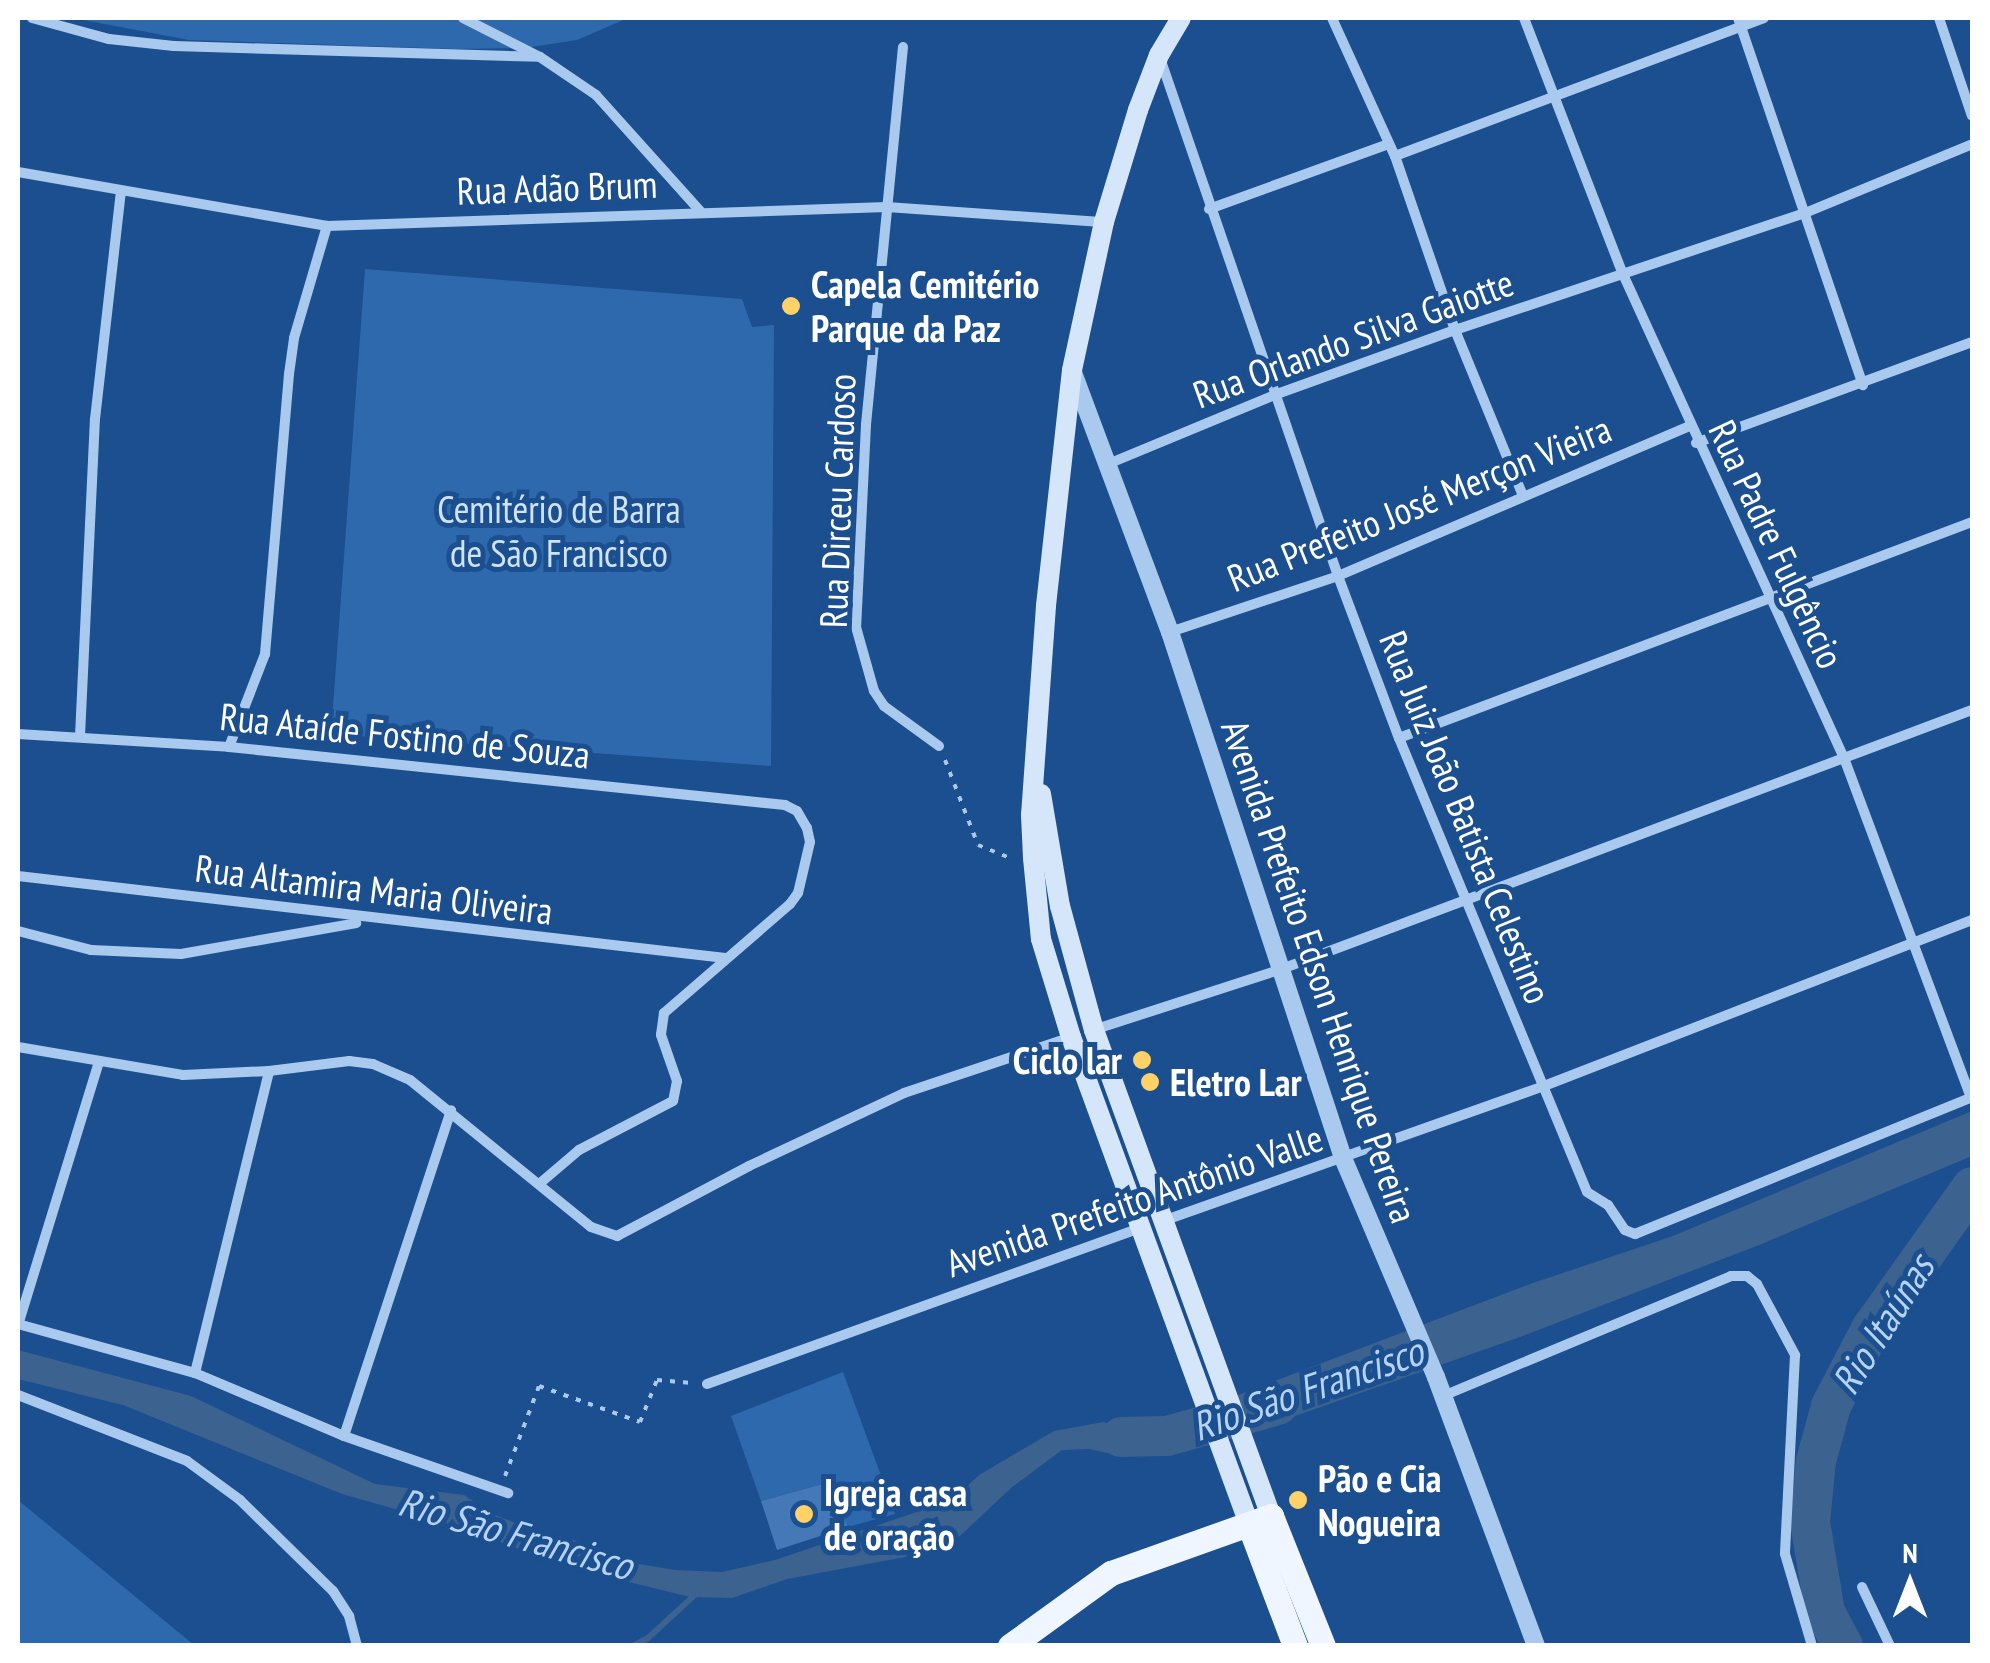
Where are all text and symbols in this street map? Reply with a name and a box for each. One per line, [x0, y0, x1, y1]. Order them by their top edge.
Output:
street label: Rua Adão Brum [455, 161, 659, 213]
street label: Rua Orlando Silva Gaiotte [1187, 259, 1519, 417]
place label: Capela Cemitério Parque da Paz [811, 261, 1040, 350]
marker: Capela Cemitério Parque da Paz [780, 295, 802, 317]
street label: Rua Dirceu Cardoso [810, 373, 864, 629]
street label: Rua Prefeito José Merçon Vieira [1220, 405, 1618, 601]
street label: Rua Padre Fulgêncio [1700, 413, 1854, 675]
park label: Cemitério de Barra de São Francisco [437, 486, 681, 576]
street label: Rua Juiz João Batista Celestino [1370, 624, 1562, 1010]
street label: Rua Ataíde Fostino de Souza [217, 693, 593, 777]
street label: Avenida Prefeito Edson Henrique Pereira [1212, 714, 1428, 1228]
street label: Rua Altamira Maria Oliveira [192, 844, 556, 934]
place label: Ciclo lar [1013, 1037, 1122, 1083]
marker: Ciclo lar [1131, 1049, 1153, 1071]
place label: Eletro Lar [1170, 1059, 1302, 1105]
marker: Eletro Lar [1139, 1071, 1161, 1093]
street label: Avenida Prefeito Antônio Valle [939, 1114, 1329, 1286]
water label: Rio Itaúnas [1821, 1246, 1943, 1402]
water label: Rio São Francisco [1185, 1326, 1429, 1450]
place label: Pão e Cia Nogueira [1318, 1455, 1442, 1545]
place label: Igreja casa de oração [824, 1469, 967, 1558]
water label: Rio São Francisco [394, 1477, 638, 1589]
marker: Pão e Cia Nogueira [1287, 1489, 1309, 1511]
marker: Igreja casa de oração [793, 1503, 815, 1525]
north arrow [1860, 1533, 1960, 1633]
text: N [1902, 1534, 1918, 1571]

